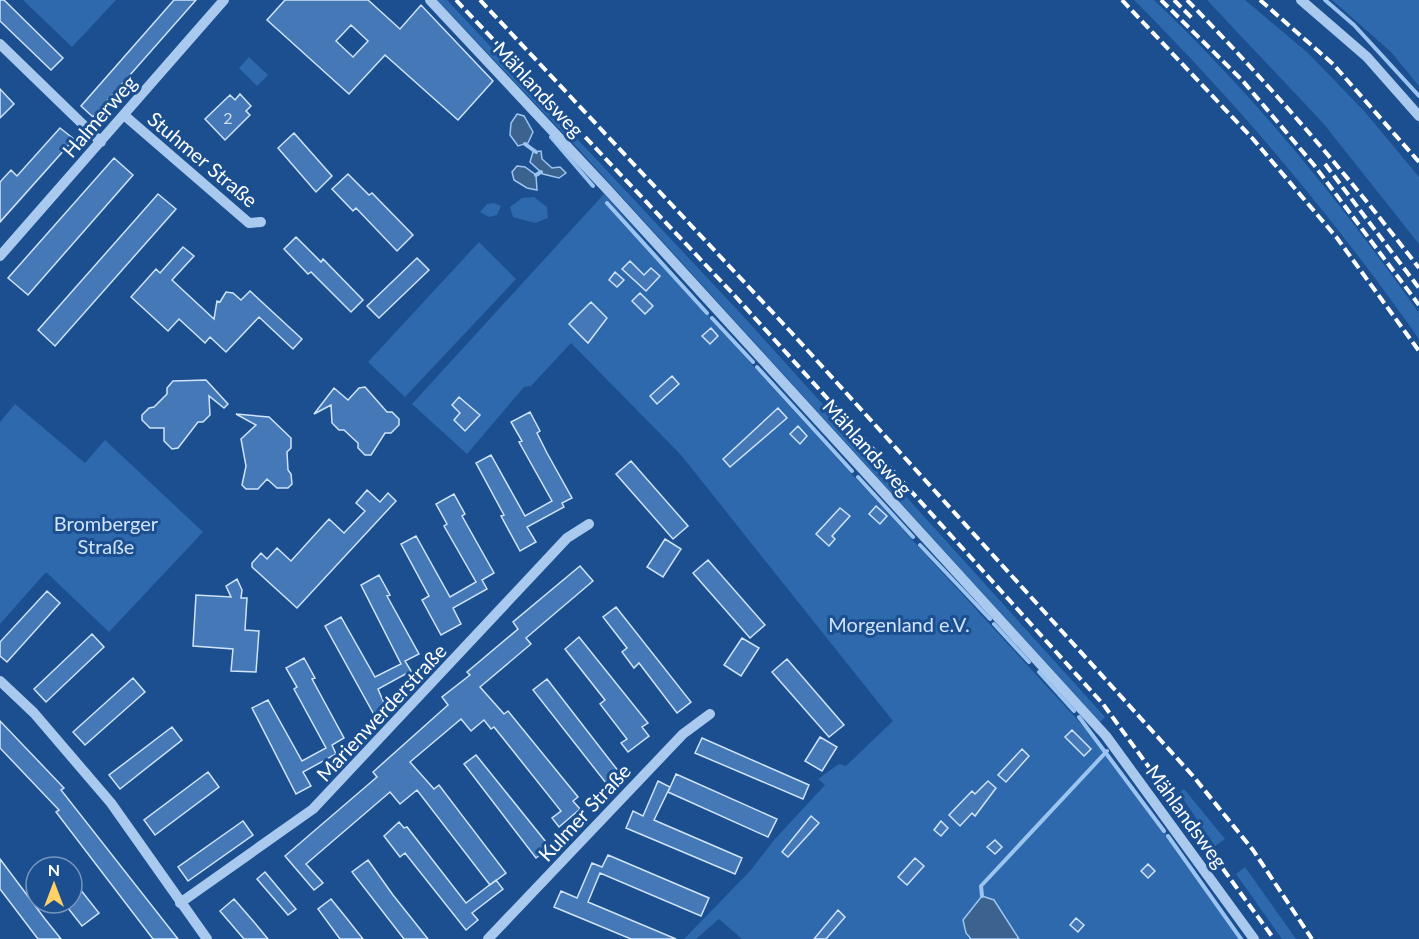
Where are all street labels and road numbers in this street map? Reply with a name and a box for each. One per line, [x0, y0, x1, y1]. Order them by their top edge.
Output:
street label: Mählandsweg [489, 36, 589, 142]
street label: Halmerweg [57, 70, 141, 162]
street label: Stuhmer Straße [143, 106, 263, 212]
street label: Mählandsweg [818, 394, 918, 500]
street label: Marienwerderstraße [311, 638, 451, 786]
street label: Kulmer Straße [533, 758, 635, 866]
street label: Mählandsweg [1142, 760, 1232, 872]

